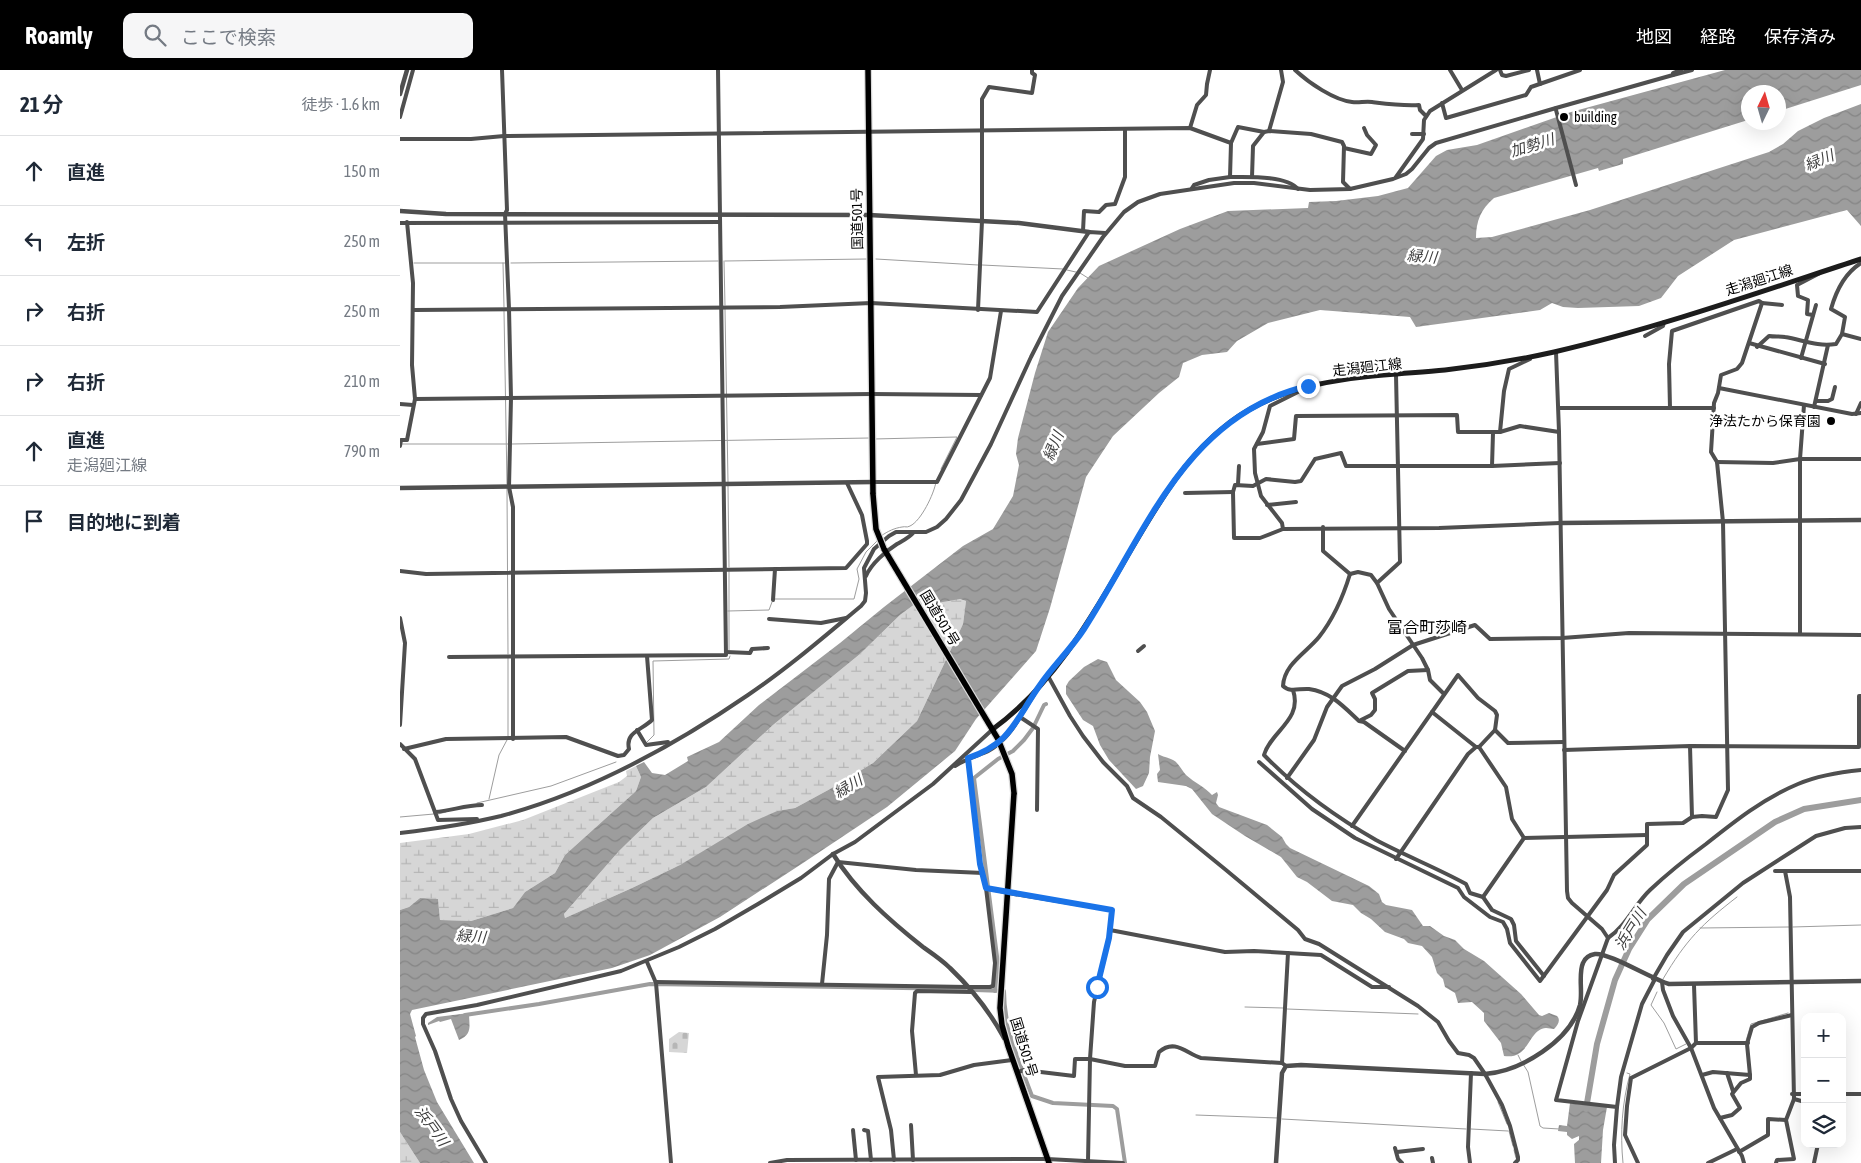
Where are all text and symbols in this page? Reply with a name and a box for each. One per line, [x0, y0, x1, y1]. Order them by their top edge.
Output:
search box [123, 13, 473, 58]
icon: search [141, 21, 169, 49]
text: Roamly [25, 22, 93, 49]
text: ここで検索 [181, 26, 276, 48]
text: 地図 [1636, 26, 1672, 47]
text: 経路 [1700, 26, 1736, 47]
text: 保存済み [1764, 26, 1836, 47]
north arrow [1741, 85, 1786, 130]
text: 21 分 [20, 92, 64, 116]
text: 徒歩 · 1.6 km [302, 95, 380, 113]
place label: building [1574, 109, 1617, 125]
marker: building [1558, 111, 1570, 123]
water label: 加勢川 [1508, 130, 1558, 160]
water label: 緑川 [1802, 146, 1838, 174]
icon: ahead [20, 157, 48, 185]
text: 直進 [67, 161, 105, 183]
text: 150 m [344, 162, 380, 180]
street label: 国道501号 [848, 188, 866, 250]
icon: left [20, 227, 48, 255]
text: 左折 [67, 231, 105, 253]
text: 250 m [344, 232, 380, 250]
water label: 緑川 [1406, 246, 1440, 266]
street label: 走潟廻江線 [1723, 262, 1795, 298]
icon: right [20, 297, 48, 325]
text: 右折 [67, 301, 105, 323]
text: 250 m [344, 302, 380, 320]
street label: 走潟廻江線 [1331, 355, 1403, 379]
icon: right [20, 367, 48, 395]
text: 右折 [67, 371, 105, 393]
text: 210 m [344, 372, 380, 390]
route end [1297, 375, 1320, 398]
place label: 浄法たから保育園 [1709, 413, 1821, 429]
marker: 浄法たから保育園 [1825, 415, 1837, 427]
water label: 緑川 [1039, 427, 1067, 463]
text: 直進 [67, 429, 105, 451]
icon: ahead [20, 437, 48, 465]
text: 790 m [344, 442, 380, 460]
text: 走潟廻江線 [67, 456, 147, 474]
icon: arrive [20, 507, 48, 535]
text: 目的地に到着 [67, 511, 181, 533]
street label: 国道501号 [917, 587, 963, 649]
district label: 富合町莎崎 [1387, 618, 1467, 636]
water label: 緑川 [831, 770, 867, 801]
water label: 浜戸川 [1611, 904, 1650, 953]
water label: 緑川 [455, 926, 489, 946]
route start [1086, 976, 1109, 999]
map controls [1801, 1013, 1846, 1148]
button: + [1801, 1013, 1846, 1058]
street label: 国道501号 [1007, 1015, 1041, 1079]
button: − [1801, 1058, 1846, 1103]
water label: 浜戸川 [412, 1103, 453, 1151]
button: layers [1801, 1103, 1846, 1148]

